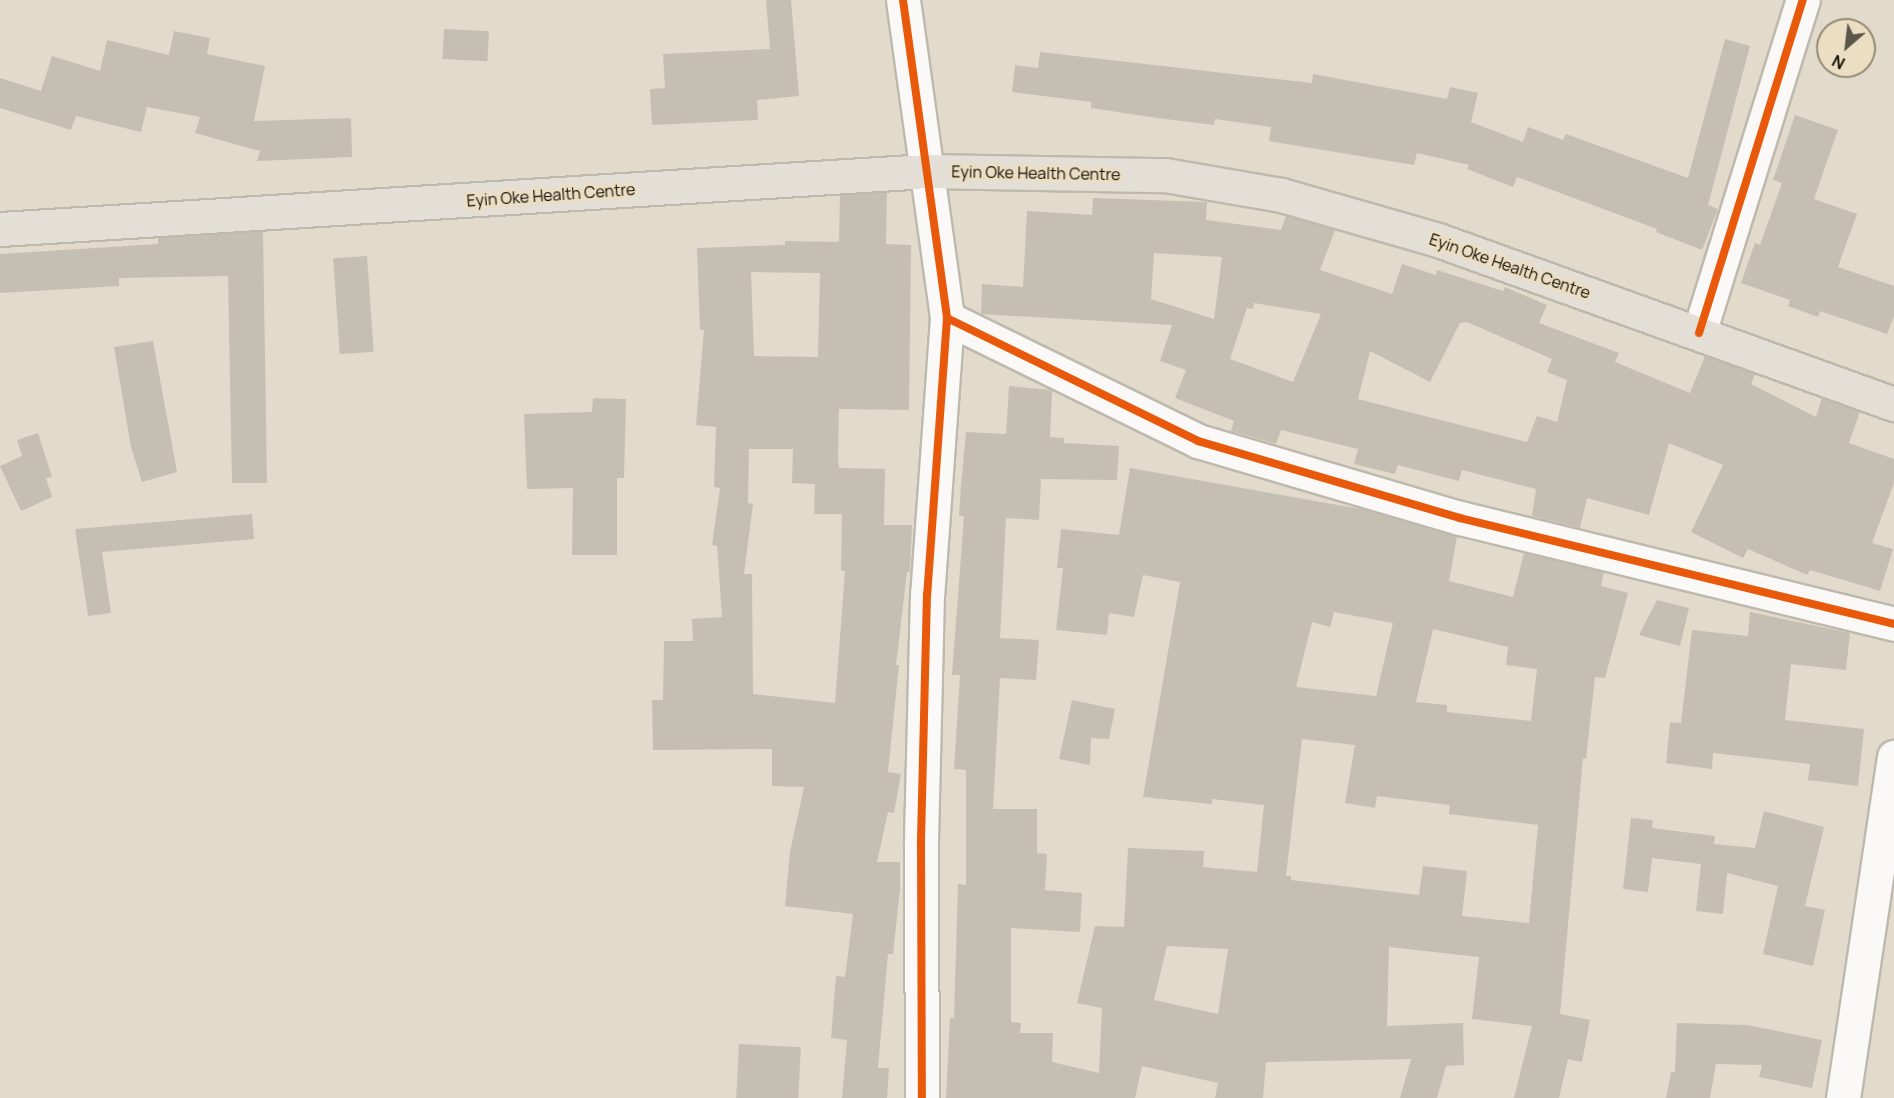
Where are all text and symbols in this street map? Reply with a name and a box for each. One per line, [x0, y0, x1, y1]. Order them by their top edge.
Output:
north arrow [1816, 18, 1876, 78]
text: N [1828, 50, 1849, 75]
street label: Eyin Oke Health Centre [951, 162, 1121, 184]
street label: Eyin Oke Health Centre [466, 180, 636, 210]
street label: Eyin Oke Health Centre [1427, 229, 1593, 303]

